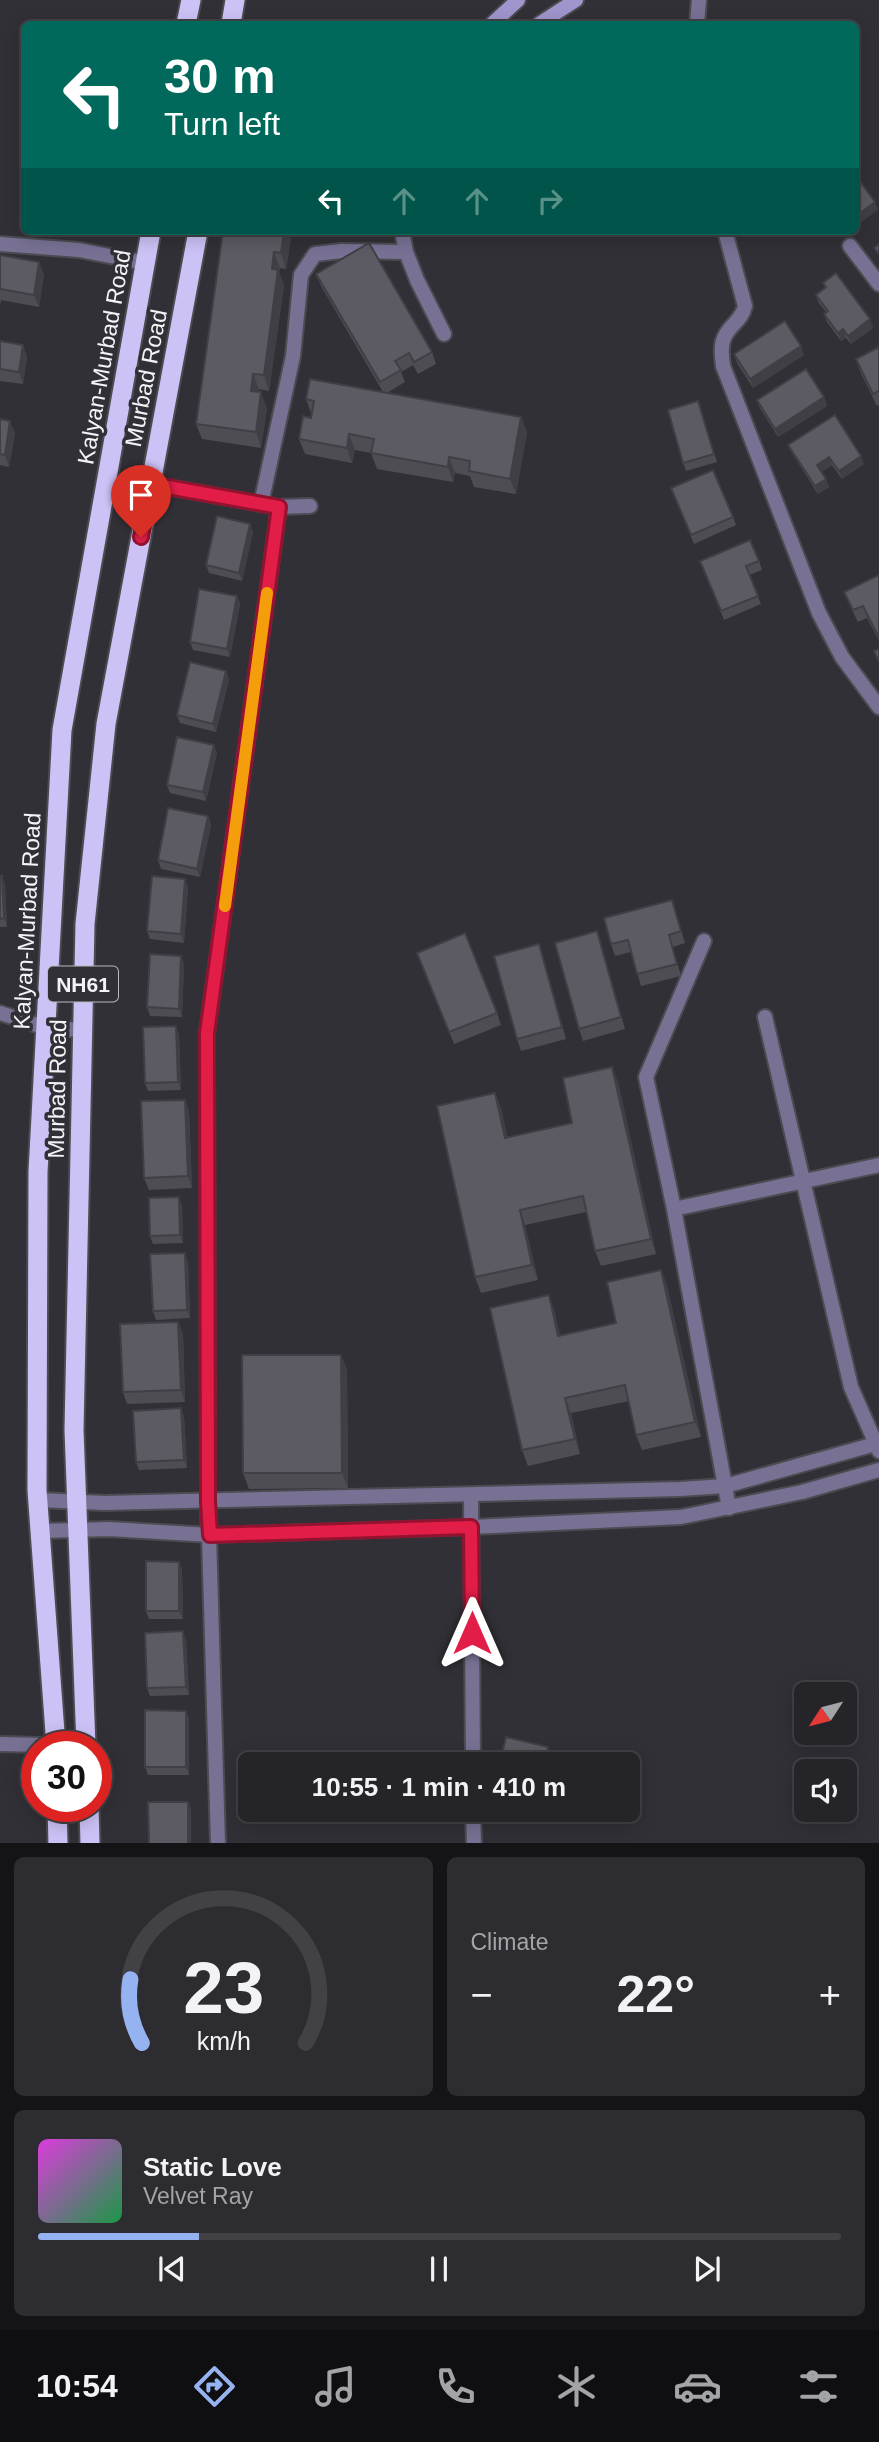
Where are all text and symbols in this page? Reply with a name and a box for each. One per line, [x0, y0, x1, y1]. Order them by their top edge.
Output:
icon: left [49, 49, 140, 140]
text: 30 m [164, 49, 276, 103]
text: Turn left [164, 106, 280, 142]
icon: left [312, 182, 350, 220]
icon: ahead [385, 182, 423, 220]
icon: ahead [458, 182, 496, 220]
icon: right [531, 182, 569, 220]
street label: Kalyan-Murbad Road [72, 248, 136, 466]
street label: Murbad Road [120, 307, 172, 449]
pin [111, 465, 171, 537]
icon: arrive [122, 476, 160, 514]
street label: Kalyan-Murbad Road [8, 812, 46, 1030]
road number: NH61 [48, 967, 118, 1002]
street label: Murbad Road [43, 1019, 71, 1159]
position arrow [435, 1596, 509, 1670]
north arrow [794, 1682, 858, 1745]
map controls [794, 1682, 857, 1822]
speed limit sign: 30 [21, 1731, 112, 1822]
button: sound [794, 1759, 857, 1822]
text: 10:55 · 1 min · 410 m [312, 1772, 566, 1802]
text: Climate [471, 1929, 548, 1955]
text: 23 [183, 1947, 264, 2028]
text: 22° [616, 1965, 695, 2023]
text: − [471, 1974, 493, 2016]
text: + [819, 1974, 841, 2016]
text: km/h [196, 2026, 250, 2054]
text: Static Love [143, 2152, 282, 2182]
text: Velvet Ray [143, 2183, 253, 2209]
icon: previous [153, 2250, 191, 2288]
icon: pause [420, 2250, 458, 2288]
icon: next [688, 2250, 726, 2288]
icon: directions [190, 2362, 239, 2411]
icon: music [311, 2362, 360, 2411]
icon: phone [431, 2362, 480, 2411]
icon: climate [552, 2362, 601, 2411]
icon: car [673, 2362, 722, 2411]
icon: filters [794, 2362, 843, 2411]
text: 10:54 [36, 2368, 118, 2404]

